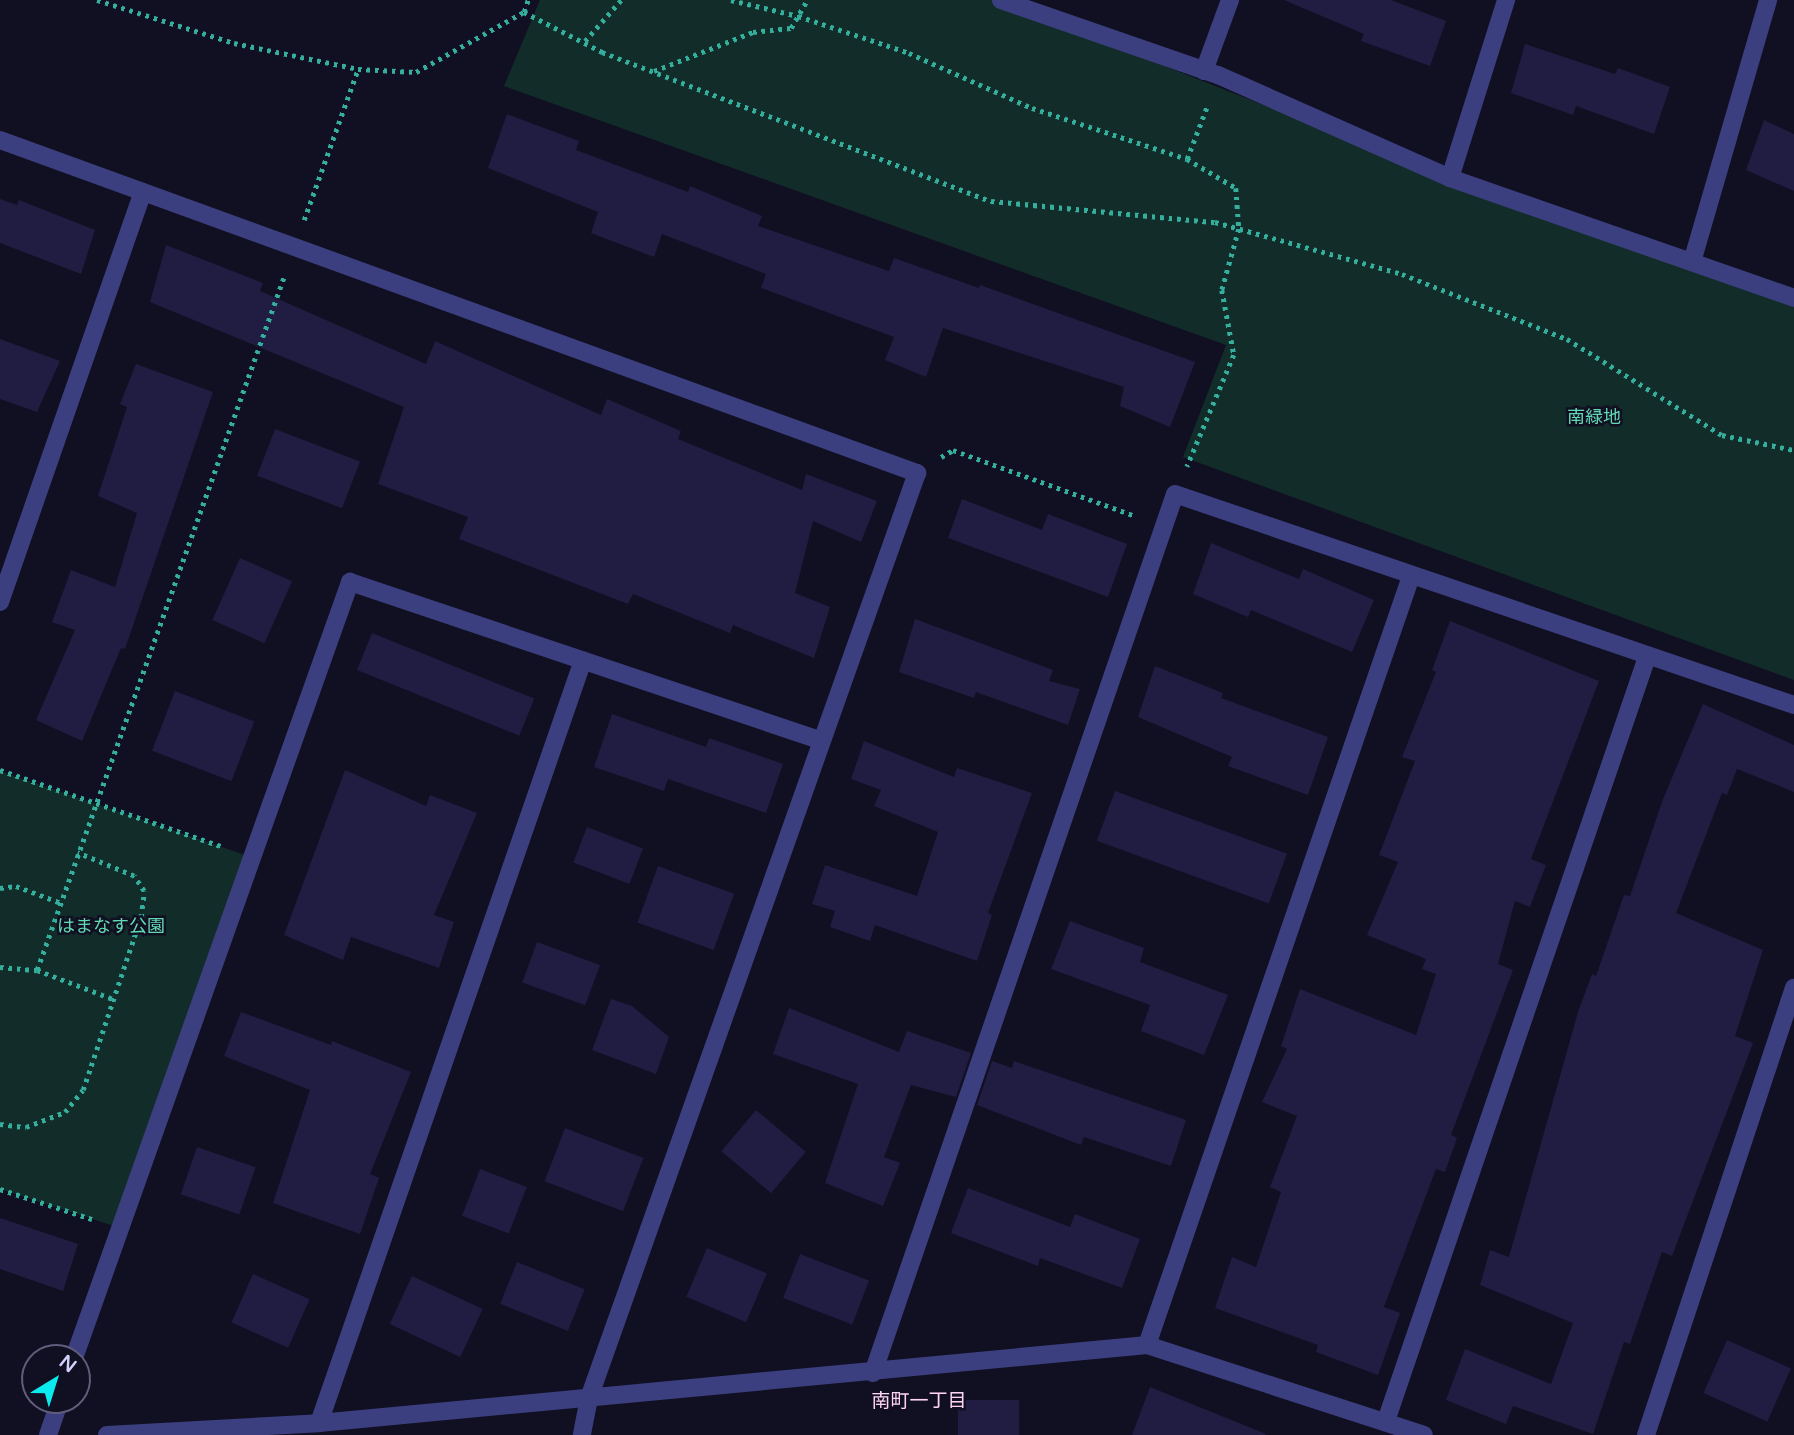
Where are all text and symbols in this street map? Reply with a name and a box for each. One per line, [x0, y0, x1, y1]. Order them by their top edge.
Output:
park label: 南緑地 [1567, 406, 1621, 428]
park label: はまなす公園 [57, 915, 165, 937]
north arrow [21, 1344, 91, 1414]
text: N [55, 1351, 80, 1377]
district label: 南町一丁目 [872, 1391, 966, 1413]

